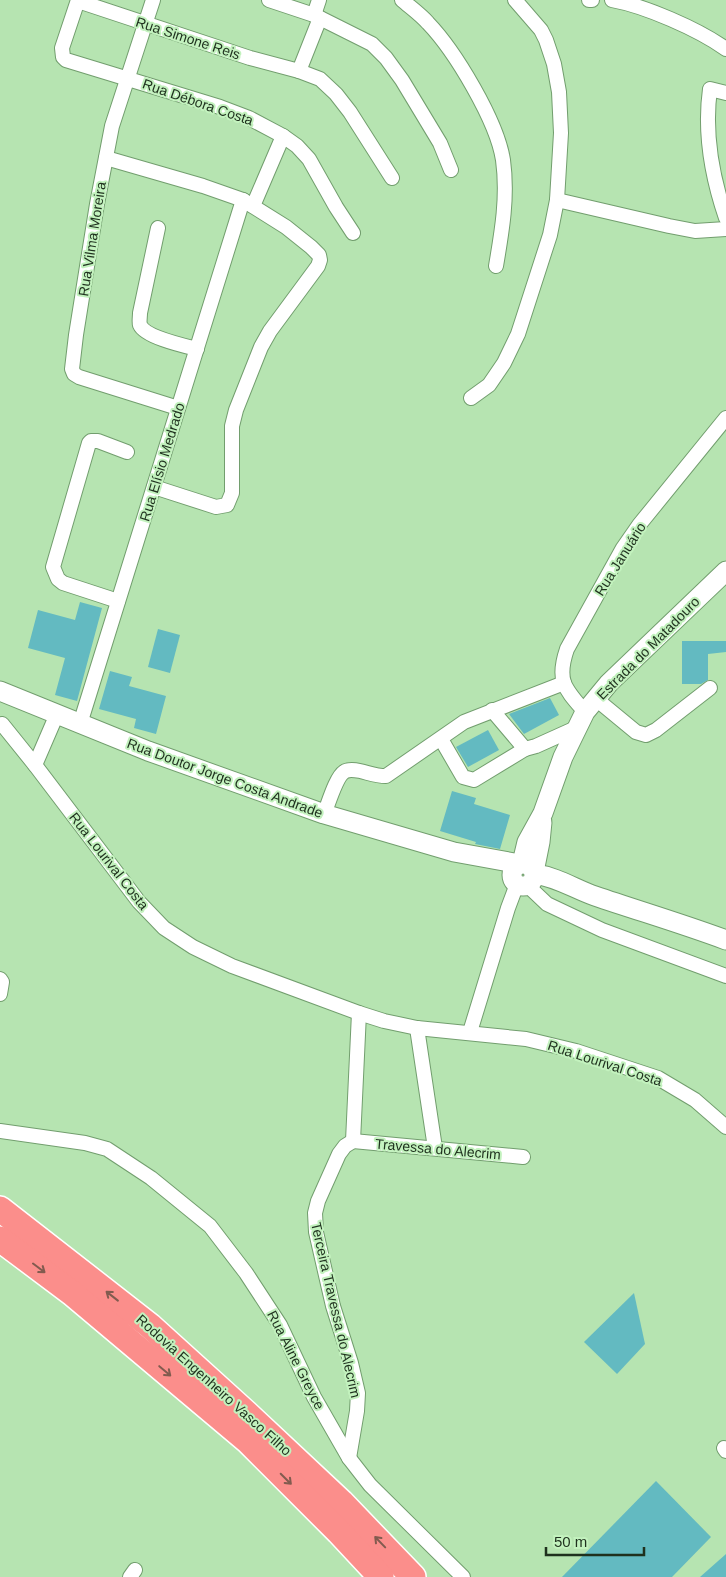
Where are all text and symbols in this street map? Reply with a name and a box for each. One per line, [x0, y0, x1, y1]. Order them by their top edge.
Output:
street label: Rua Simone Reis [134, 14, 242, 62]
street label: Rua Débora Costa [141, 76, 256, 129]
street label: Rua Vilma Moreira [75, 180, 109, 297]
street label: Rua Elísio Medrado [136, 401, 188, 523]
street label: Rua Januário [591, 519, 649, 599]
street label: Estrada do Matadouro [593, 593, 703, 703]
street label: Rua Doutor Jorge Costa Andrade [125, 735, 325, 821]
street label: Rua Lourival Costa [66, 809, 152, 913]
street label: Rua Lourival Costa [546, 1037, 664, 1089]
street label: Travessa do Alecrim [374, 1136, 502, 1162]
street label: Terceira Travessa do Alecrim [308, 1221, 364, 1399]
one-way arrow [32, 1263, 45, 1274]
one-way arrow [106, 1290, 119, 1301]
street label: Rua Aline Greyce [264, 1308, 328, 1412]
street label: Rodovia Engenheiro Vasco Filho [133, 1311, 295, 1459]
one-way arrow [158, 1366, 171, 1377]
one-way arrow [280, 1473, 292, 1485]
scale bar [546, 1524, 644, 1556]
text: 50 m [554, 1533, 587, 1550]
one-way arrow [374, 1536, 386, 1548]

